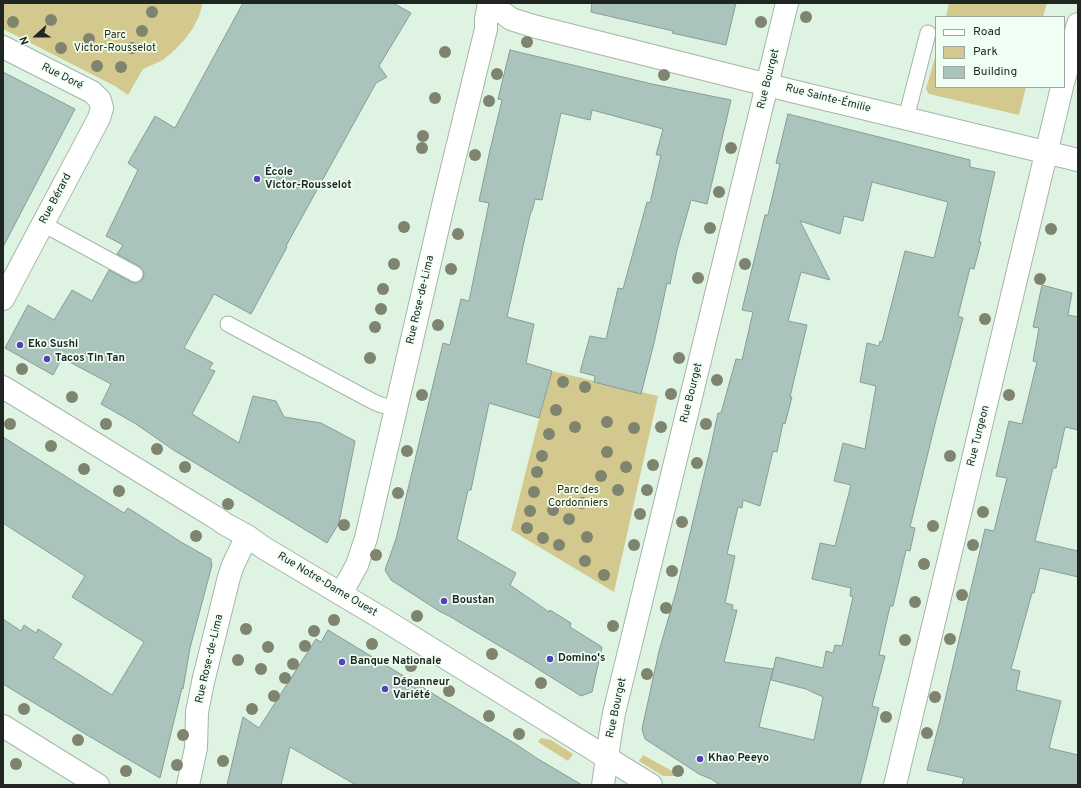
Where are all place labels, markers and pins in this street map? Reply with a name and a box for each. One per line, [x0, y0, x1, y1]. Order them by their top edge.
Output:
place label: École Victor-Rousselot [265, 166, 351, 192]
marker: École Victor-Rousselot [252, 174, 262, 184]
place label: Eko Sushi [28, 338, 78, 352]
marker: Eko Sushi [15, 340, 25, 350]
place label: Tacos Tin Tan [55, 352, 125, 366]
marker: Tacos Tin Tan [42, 354, 52, 364]
place label: Boustan [452, 594, 495, 608]
marker: Boustan [439, 596, 449, 606]
place label: Domino's [558, 652, 605, 666]
marker: Domino's [545, 654, 555, 664]
place label: Banque Nationale [350, 655, 441, 669]
marker: Banque Nationale [337, 657, 347, 667]
place label: Dépanneur Variété [393, 676, 450, 702]
marker: Dépanneur Variété [380, 684, 390, 694]
place label: Khao Peeyo [708, 752, 769, 766]
marker: Khao Peeyo [695, 754, 705, 764]

